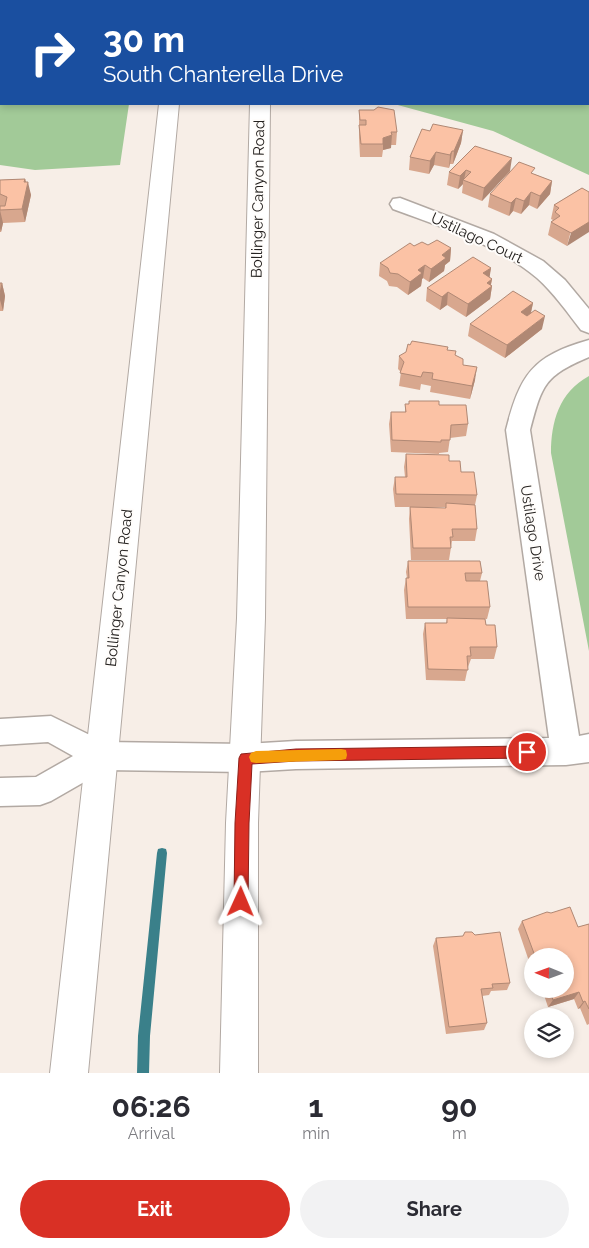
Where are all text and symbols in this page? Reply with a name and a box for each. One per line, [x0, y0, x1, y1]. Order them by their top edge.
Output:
text: 30 m [103, 19, 185, 60]
icon: right [20, 20, 85, 85]
text: South Chanterella Drive [103, 61, 343, 87]
street label: Bollinger Canyon Road [248, 120, 268, 278]
street label: Ustilago Court [428, 209, 526, 267]
street label: Ustilago Drive [517, 484, 549, 582]
street label: Bollinger Canyon Road [102, 508, 136, 668]
pin [506, 731, 548, 773]
icon: arrive [513, 738, 541, 766]
position arrow [214, 875, 266, 927]
north arrow [524, 948, 574, 998]
map controls [524, 948, 574, 1058]
button: layers [524, 1008, 574, 1058]
text: 06:26 [112, 1089, 191, 1124]
text: 1 [309, 1089, 323, 1124]
text: 90 [441, 1089, 477, 1124]
text: Arrival [128, 1124, 175, 1143]
text: min [302, 1124, 330, 1143]
text: m [452, 1124, 467, 1143]
button: Exit [20, 1180, 290, 1238]
button: Share [300, 1180, 569, 1238]

